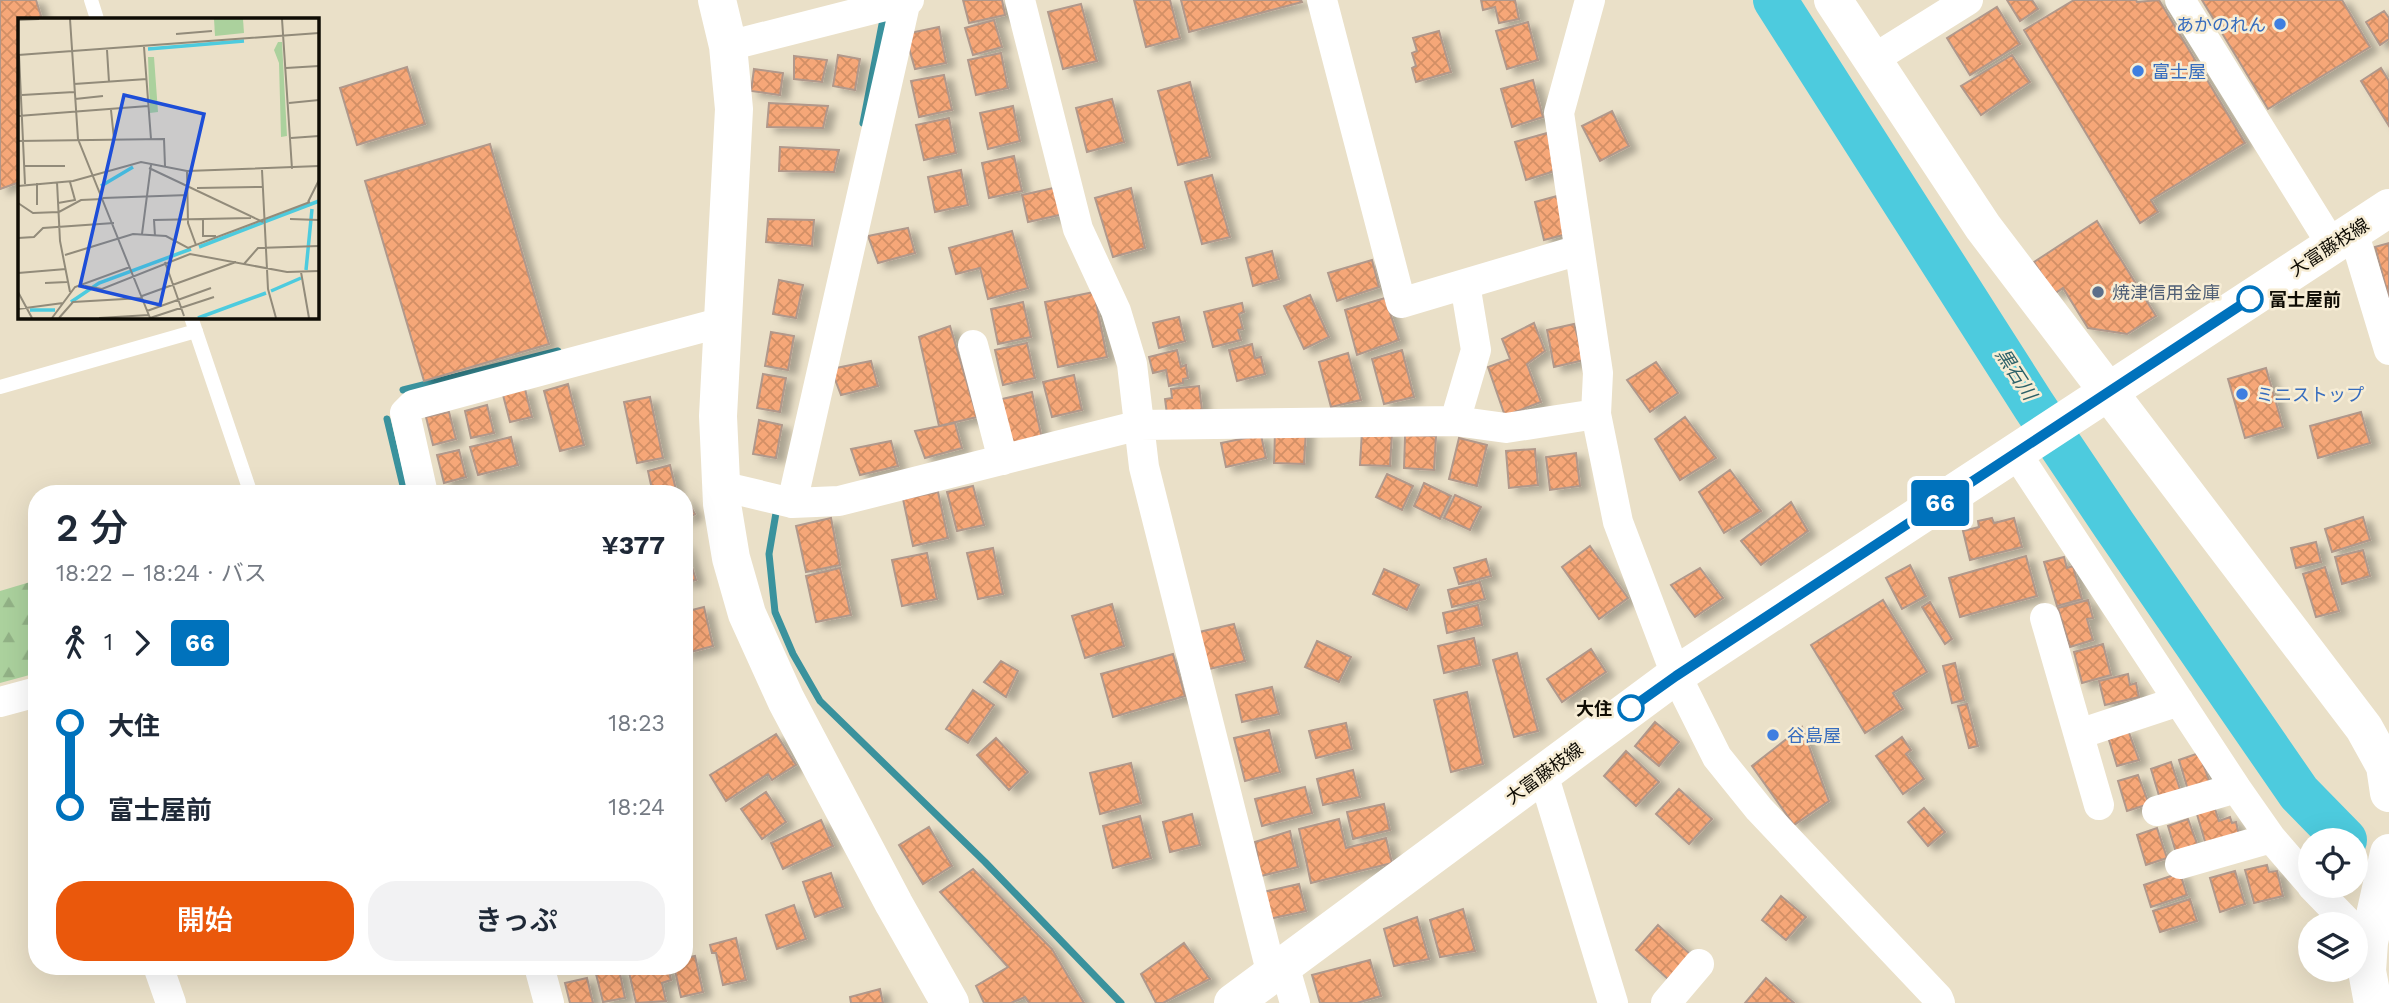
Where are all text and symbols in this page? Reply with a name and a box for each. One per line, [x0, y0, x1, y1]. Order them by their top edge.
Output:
place label: あかのれん [2176, 14, 2266, 35]
marker: あかのれん [2272, 16, 2288, 32]
inset map [18, 18, 318, 318]
place label: 富士屋 [2152, 61, 2206, 82]
marker: 富士屋 [2130, 63, 2146, 79]
street label: 大富藤枝線 [2286, 214, 2372, 280]
place label: 焼津信用金庫 [2112, 282, 2220, 303]
marker: 焼津信用金庫 [2090, 284, 2106, 300]
marker: 富士屋前 [2237, 286, 2263, 312]
place label: 富士屋前 [2269, 289, 2341, 310]
water label: 黒石川 [1991, 344, 2042, 406]
place label: ミニストップ [2256, 384, 2364, 405]
marker: ミニストップ [2234, 386, 2250, 402]
line badge: 66 [1909, 480, 1972, 526]
text: 66 [1925, 489, 1955, 517]
text: 2 分 [56, 506, 128, 550]
text: ¥377 [601, 530, 665, 560]
text: 18:22 – 18:24 · バス [56, 560, 267, 587]
icon: walk [56, 624, 94, 662]
icon: forward [123, 624, 161, 662]
text: 1 [104, 629, 113, 656]
text: 66 [185, 629, 215, 657]
marker: 大住 [1618, 695, 1644, 721]
place label: 大住 [1576, 698, 1612, 719]
text: 18:23 [608, 710, 665, 737]
text: 大住 [108, 711, 160, 741]
place label: 谷島屋 [1787, 725, 1841, 746]
marker: 谷島屋 [1765, 727, 1781, 743]
street label: 大富藤枝線 [1501, 738, 1587, 808]
text: 18:24 [608, 794, 665, 821]
text: 富士屋前 [108, 795, 212, 825]
map controls [2298, 828, 2368, 982]
button: locate [2298, 828, 2368, 898]
button: 開始 [56, 881, 354, 961]
button: きっぷ [368, 881, 665, 961]
button: layers [2298, 912, 2368, 982]

